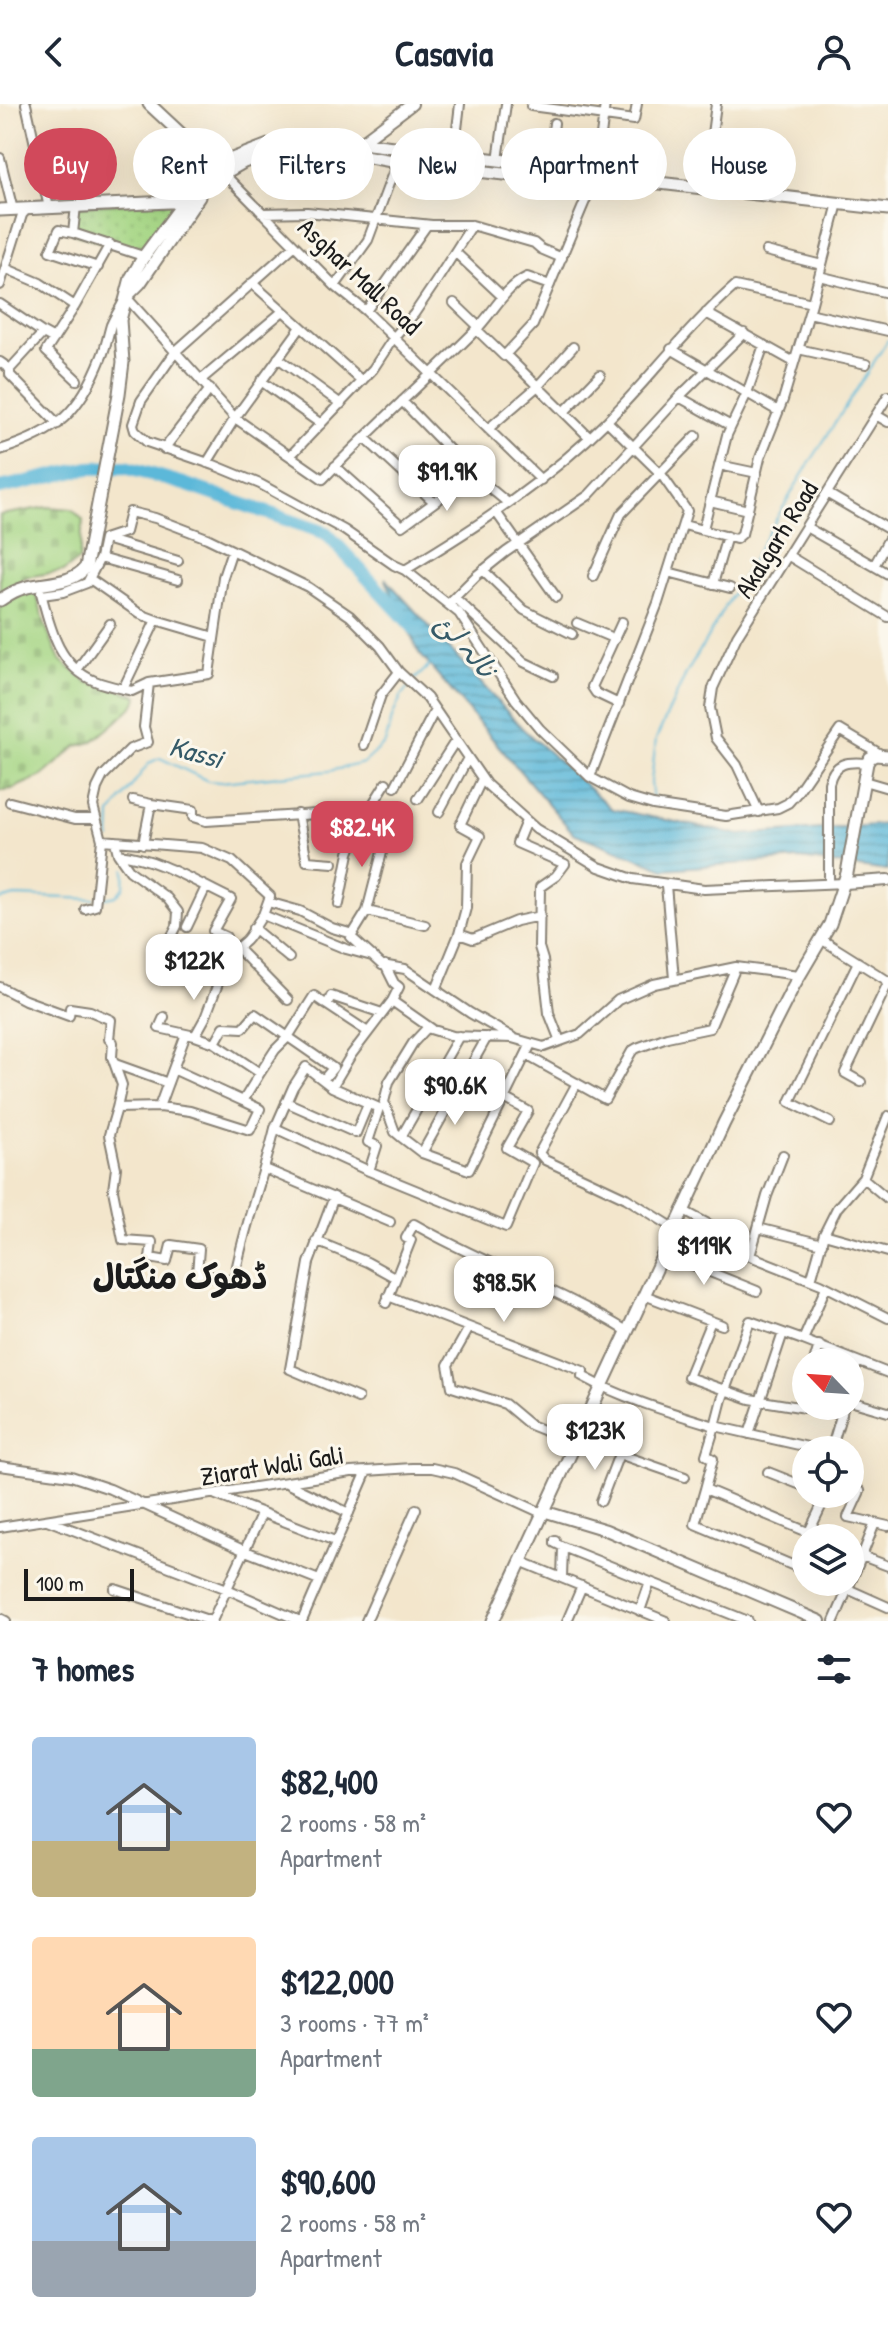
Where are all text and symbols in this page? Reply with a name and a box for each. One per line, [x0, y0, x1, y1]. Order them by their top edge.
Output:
text: Casavia [395, 28, 493, 77]
icon: back [32, 30, 76, 74]
icon: person [812, 30, 856, 74]
chip: Buy [24, 128, 117, 200]
chip: Rent [133, 128, 235, 200]
chip: Filters [251, 128, 374, 200]
chip: New [390, 128, 485, 200]
chip: Apartment [501, 128, 667, 200]
chip: House [683, 128, 796, 200]
street label: Asghar Mall Road [291, 210, 429, 342]
pin: $91.9K [382, 445, 512, 513]
text: $91.9K [417, 453, 477, 488]
street label: Akalgarh Road [726, 474, 826, 604]
water label: نالہ لئ [428, 605, 507, 688]
water label: Kassi [165, 727, 229, 778]
pin: $82.4K [297, 801, 427, 869]
text: $82.4K [329, 809, 395, 844]
pin: $122K [138, 934, 250, 1002]
text: $122K [164, 942, 224, 977]
pin: $90.6K [390, 1059, 520, 1127]
text: $90.6K [423, 1067, 487, 1102]
pin: $119K [648, 1219, 760, 1287]
text: $119K [676, 1227, 732, 1262]
district label: ڈھوک منگتال [92, 1254, 268, 1300]
pin: $98.5K [439, 1256, 569, 1324]
text: $98.5K [472, 1264, 536, 1299]
north arrow [792, 1348, 864, 1420]
map controls [792, 1348, 864, 1596]
pin: $123K [539, 1404, 651, 1472]
text: $123K [565, 1412, 625, 1447]
street label: Ziarat Wali Gali [198, 1436, 346, 1494]
button: locate [792, 1436, 864, 1508]
button: layers [792, 1524, 864, 1596]
scale bar [24, 1565, 134, 1601]
text: 100 m [36, 1568, 84, 1598]
text: 7 homes [32, 1646, 134, 1692]
icon: filters [812, 1647, 856, 1691]
text: $82,400 [280, 1759, 378, 1805]
icon: home [96, 1769, 192, 1865]
icon: heart [812, 1795, 856, 1839]
text: 2 rooms · 58 m² [280, 1805, 426, 1840]
text: Apartment [280, 1840, 382, 1875]
text: $122,000 [280, 1959, 394, 2005]
icon: home [96, 1969, 192, 2065]
icon: heart [812, 1995, 856, 2039]
text: 3 rooms · 77 m² [280, 2005, 429, 2040]
text: Apartment [280, 2040, 382, 2075]
text: $90,600 [280, 2159, 376, 2205]
icon: home [96, 2169, 192, 2265]
icon: heart [812, 2195, 856, 2239]
text: 2 rooms · 58 m² [280, 2205, 426, 2240]
text: Apartment [280, 2240, 382, 2275]

